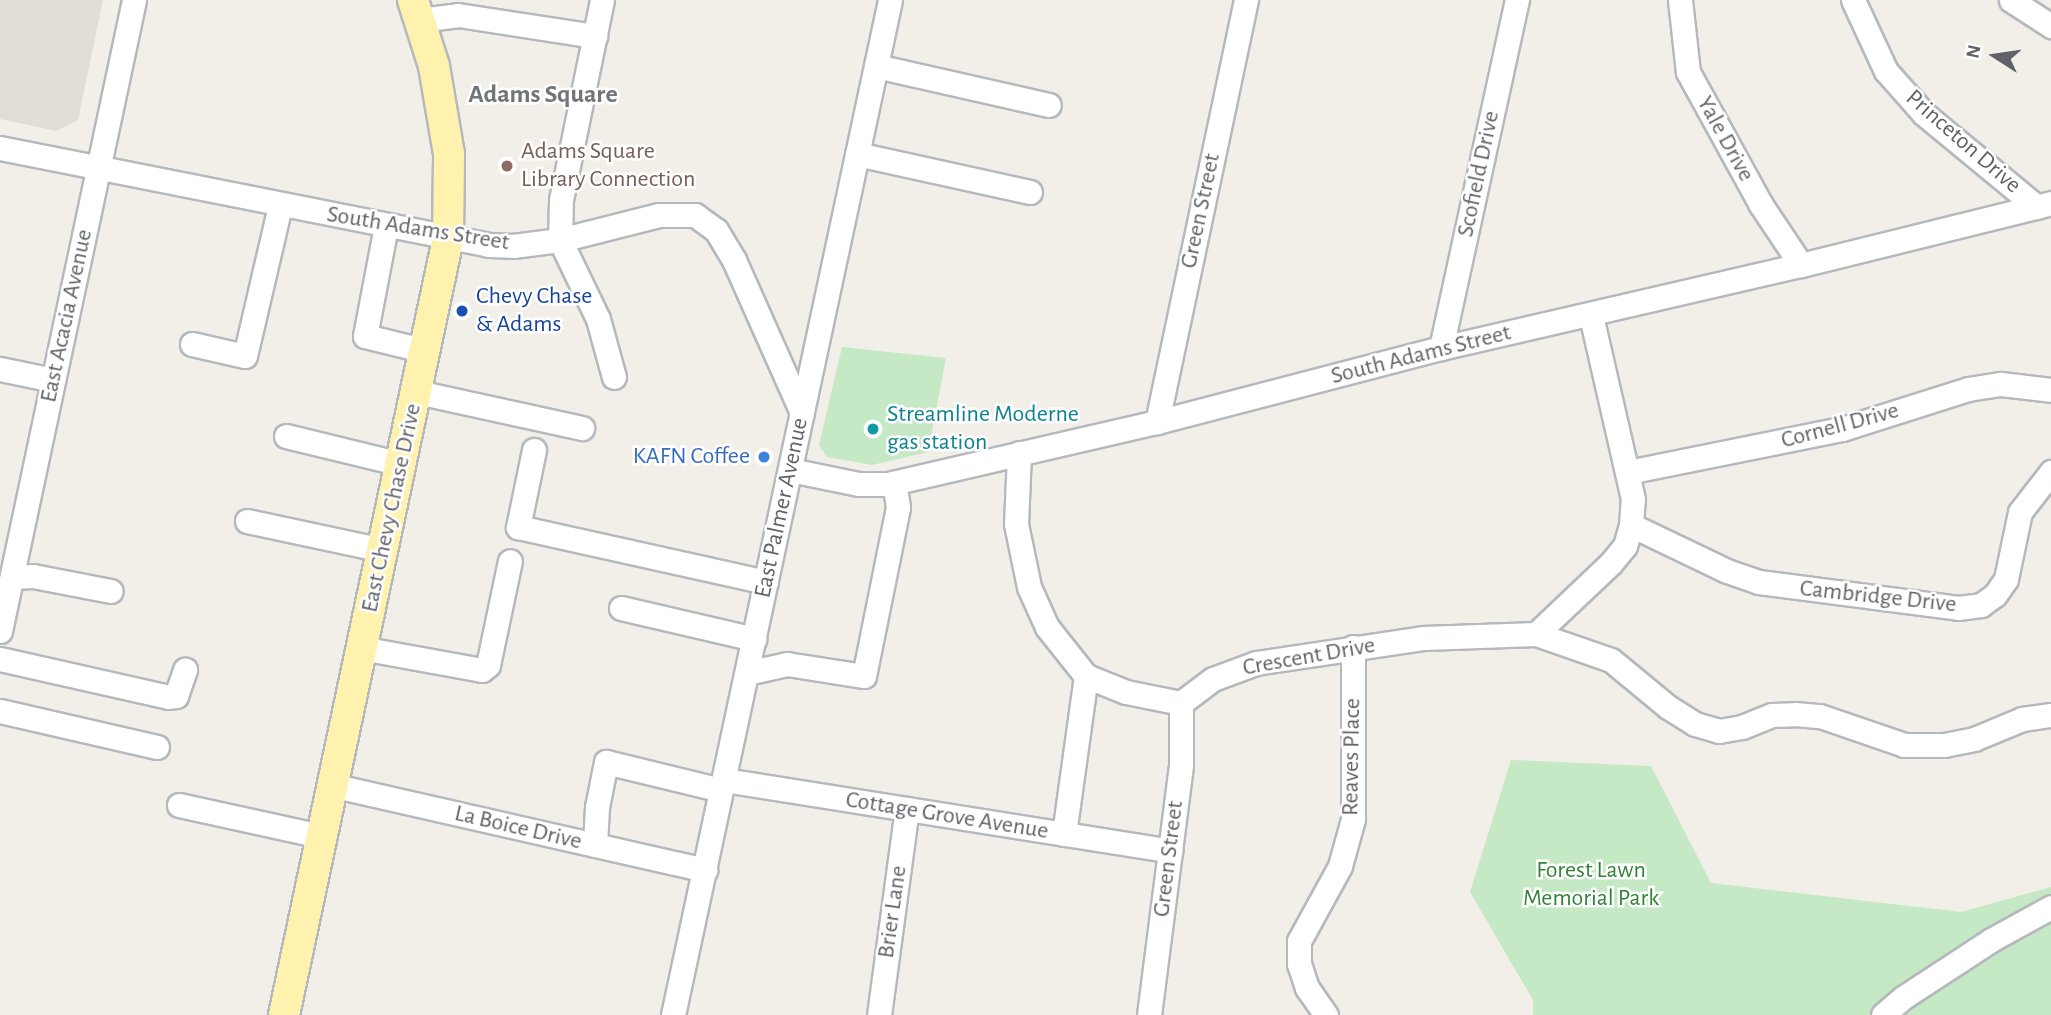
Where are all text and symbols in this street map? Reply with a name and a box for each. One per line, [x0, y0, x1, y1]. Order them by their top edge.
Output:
north arrow [1960, 21, 2030, 91]
text: N [1963, 43, 1985, 60]
district label: Adams Square [468, 79, 618, 111]
street label: Princeton Drive [1899, 84, 2027, 200]
street label: Yale Drive [1690, 91, 1760, 187]
street label: Scofield Drive [1452, 108, 1506, 240]
place label: Adams Square Library Connection [521, 138, 695, 194]
street label: Green Street [1175, 151, 1227, 271]
marker: Adams Square Library Connection [499, 158, 515, 174]
street label: South Adams Street [325, 200, 511, 258]
street label: East Acacia Avenue [35, 227, 99, 405]
place label: Chevy Chase & Adams [476, 283, 592, 339]
marker: Chevy Chase & Adams [454, 303, 470, 319]
street label: South Adams Street [1328, 319, 1514, 391]
street label: Cornell Drive [1778, 396, 1902, 456]
street label: East Chevy Chase Drive [356, 401, 428, 615]
place label: Streamline Moderne gas station [887, 401, 1079, 457]
street label: East Palmer Avenue [749, 415, 815, 601]
marker: Streamline Moderne gas station [865, 421, 881, 437]
place label: KAFN Coffee [633, 443, 750, 471]
marker: KAFN Coffee [756, 449, 772, 465]
street label: Cambridge Drive [1798, 574, 1958, 620]
street label: Crescent Drive [1241, 631, 1377, 683]
street label: Reaves Place [1337, 698, 1367, 816]
street label: Cottage Grove Avenue [844, 786, 1050, 846]
street label: La Boice Drive [452, 799, 584, 857]
street label: Green Street [1148, 799, 1190, 919]
park label: Forest Lawn Memorial Park [1523, 857, 1659, 913]
street label: Brier Lane [872, 864, 914, 960]

